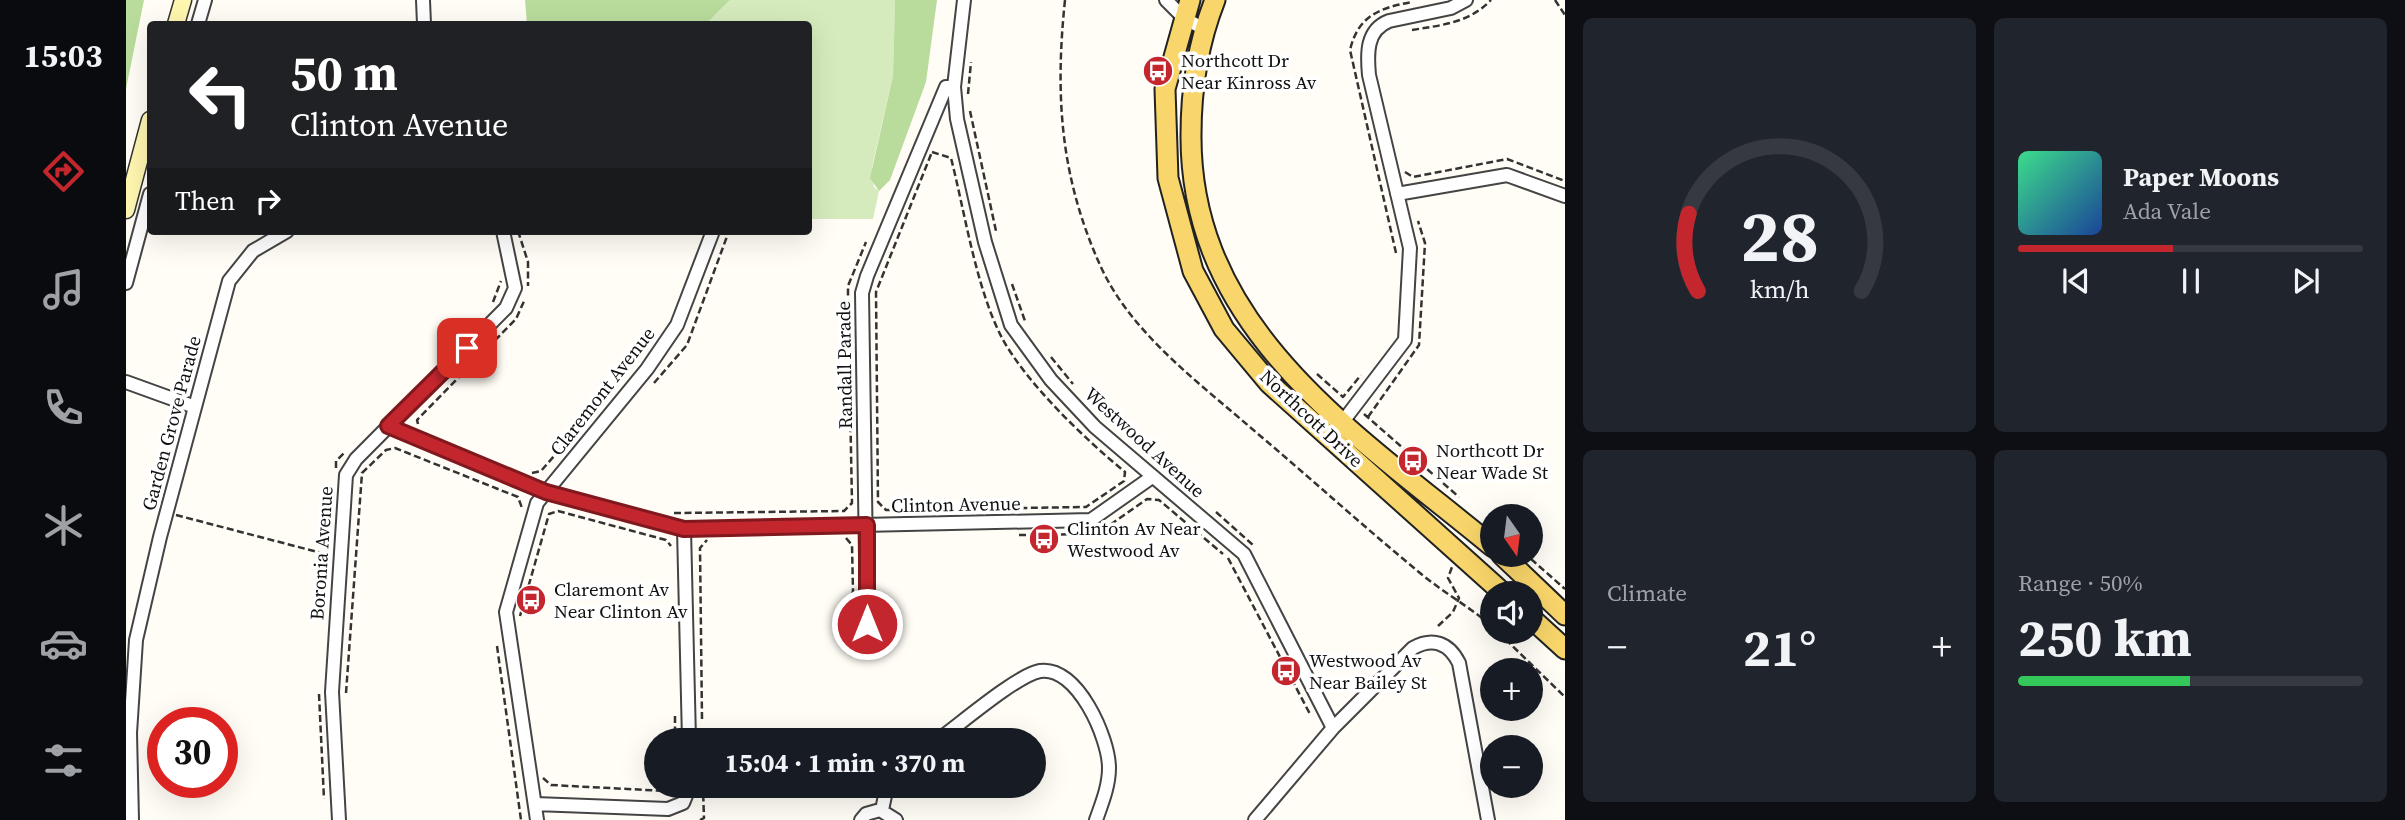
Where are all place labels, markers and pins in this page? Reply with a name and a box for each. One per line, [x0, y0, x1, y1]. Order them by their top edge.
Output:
place label: Northcott Dr Near Kinross Av [1181, 47, 1317, 95]
bus stop icon: Northcott Dr Near Kinross Av [1141, 54, 1175, 88]
pin [437, 318, 497, 378]
place label: Northcott Dr Near Wade St [1436, 437, 1549, 485]
bus stop icon: Northcott Dr Near Wade St [1396, 444, 1430, 478]
place label: Clinton Av Near Westwood Av [1067, 515, 1201, 563]
bus stop icon: Clinton Av Near Westwood Av [1027, 522, 1061, 556]
place label: Claremont Av Near Clinton Av [554, 576, 688, 624]
bus stop icon: Claremont Av Near Clinton Av [514, 583, 548, 617]
place label: Westwood Av Near Bailey St [1309, 647, 1427, 695]
bus stop icon: Westwood Av Near Bailey St [1269, 654, 1303, 688]

